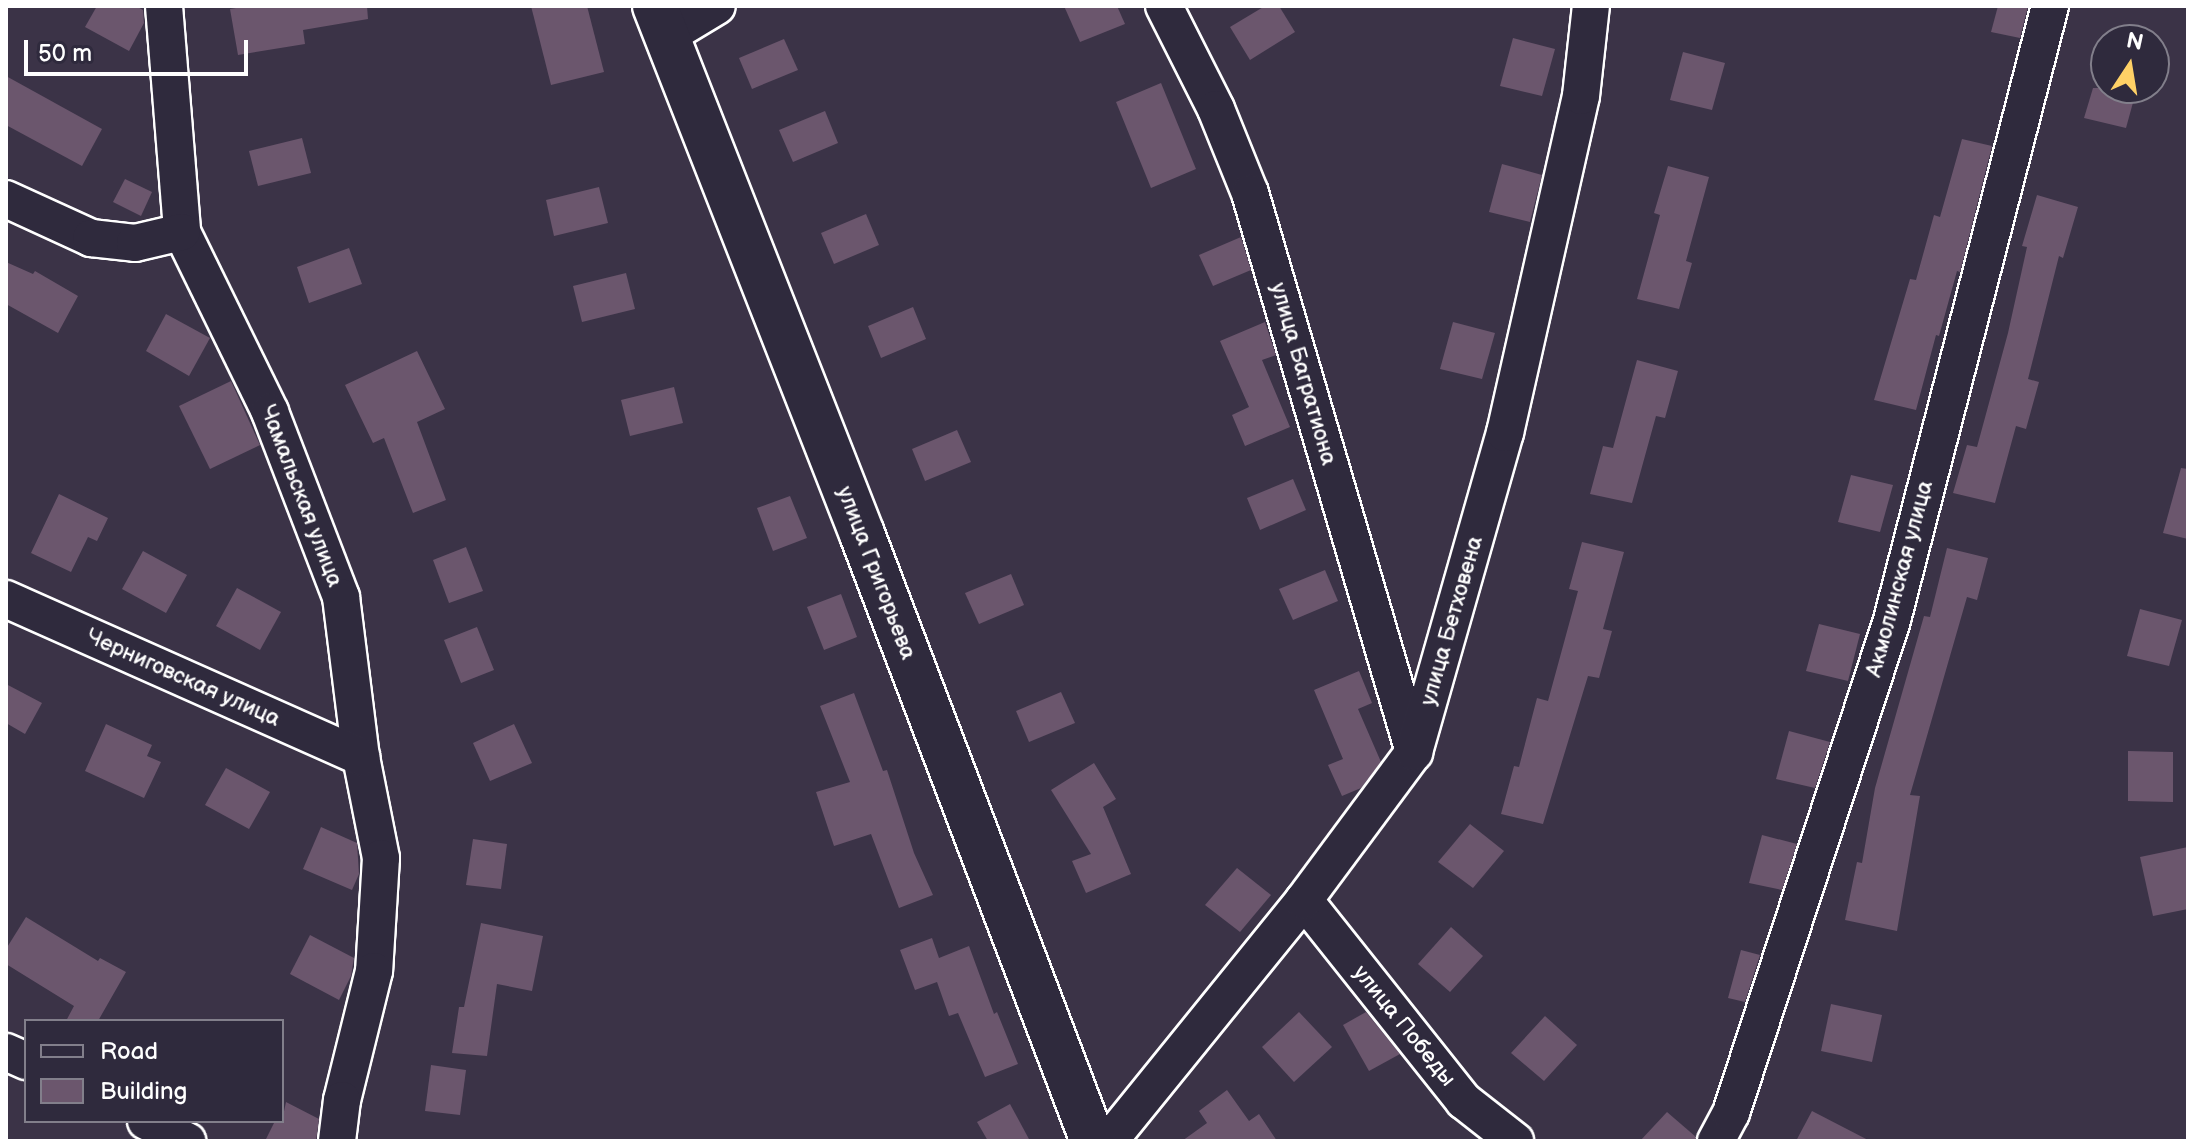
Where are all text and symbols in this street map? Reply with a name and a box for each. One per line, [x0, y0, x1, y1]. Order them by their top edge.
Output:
scale bar [28, 24, 252, 74]
north arrow [2090, 24, 2170, 104]
text: N [2124, 27, 2146, 57]
text: 50 m [38, 39, 92, 68]
street label: улица Багратиона [1264, 280, 1342, 468]
street label: Чамальская улица [254, 401, 348, 591]
street label: Акмолинская улица [1861, 478, 1939, 680]
street label: улица Григорьева [831, 483, 921, 663]
street label: улица Бетховена [1415, 533, 1489, 709]
street label: Черниговская улица [82, 623, 284, 733]
street label: улица Победы [1347, 960, 1461, 1092]
legend [24, 1019, 284, 1123]
text: Road [100, 1037, 158, 1066]
text: Building [100, 1077, 187, 1106]

